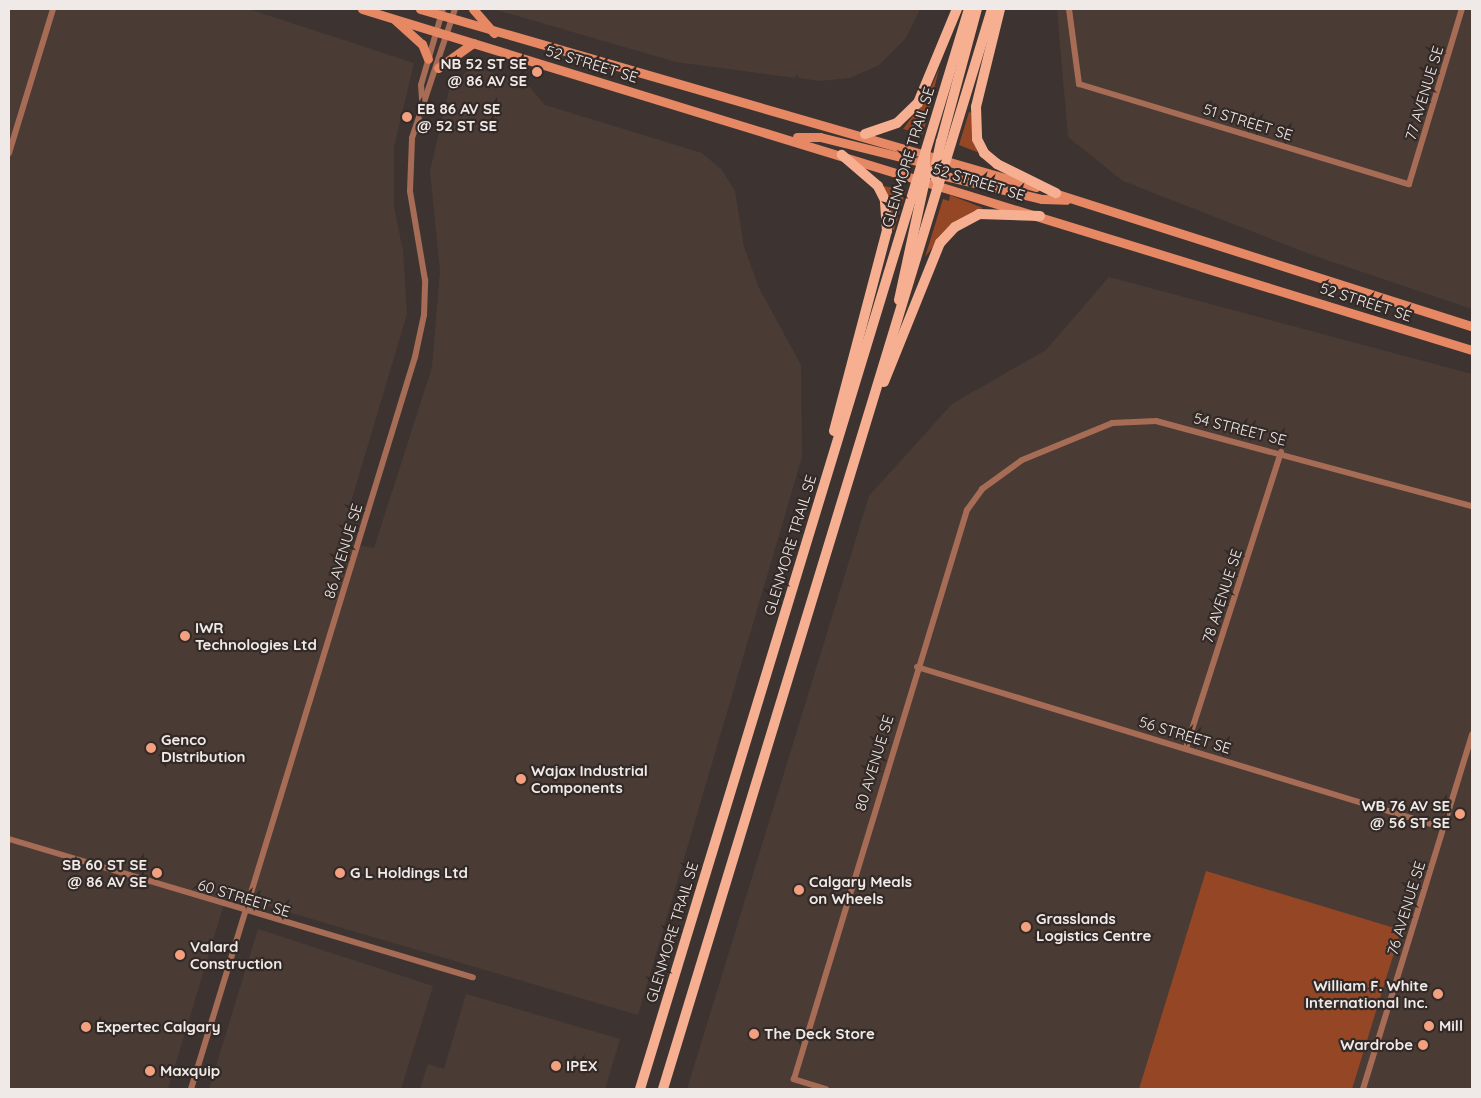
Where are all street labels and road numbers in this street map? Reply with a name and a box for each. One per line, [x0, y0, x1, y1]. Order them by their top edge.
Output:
street label: 52 STREET SE [544, 41, 640, 87]
street label: 77 AVENUE SE [1401, 44, 1447, 142]
street label: GLENMORE TRAIL SE [878, 85, 938, 229]
street label: 51 STREET SE [1201, 100, 1295, 144]
street label: 52 STREET SE [931, 159, 1027, 205]
street label: 52 STREET SE [1318, 279, 1414, 325]
street label: 54 STREET SE [1192, 409, 1288, 449]
street label: GLENMORE TRAIL SE [760, 473, 820, 617]
street label: 86 AVENUE SE [320, 501, 366, 601]
street label: 78 AVENUE SE [1198, 547, 1246, 645]
street label: 80 AVENUE SE [851, 713, 897, 813]
street label: 56 STREET SE [1137, 713, 1233, 757]
street label: 76 AVENUE SE [1383, 859, 1429, 957]
street label: GLENMORE TRAIL SE [642, 860, 702, 1004]
street label: 60 STREET SE [196, 875, 292, 921]

